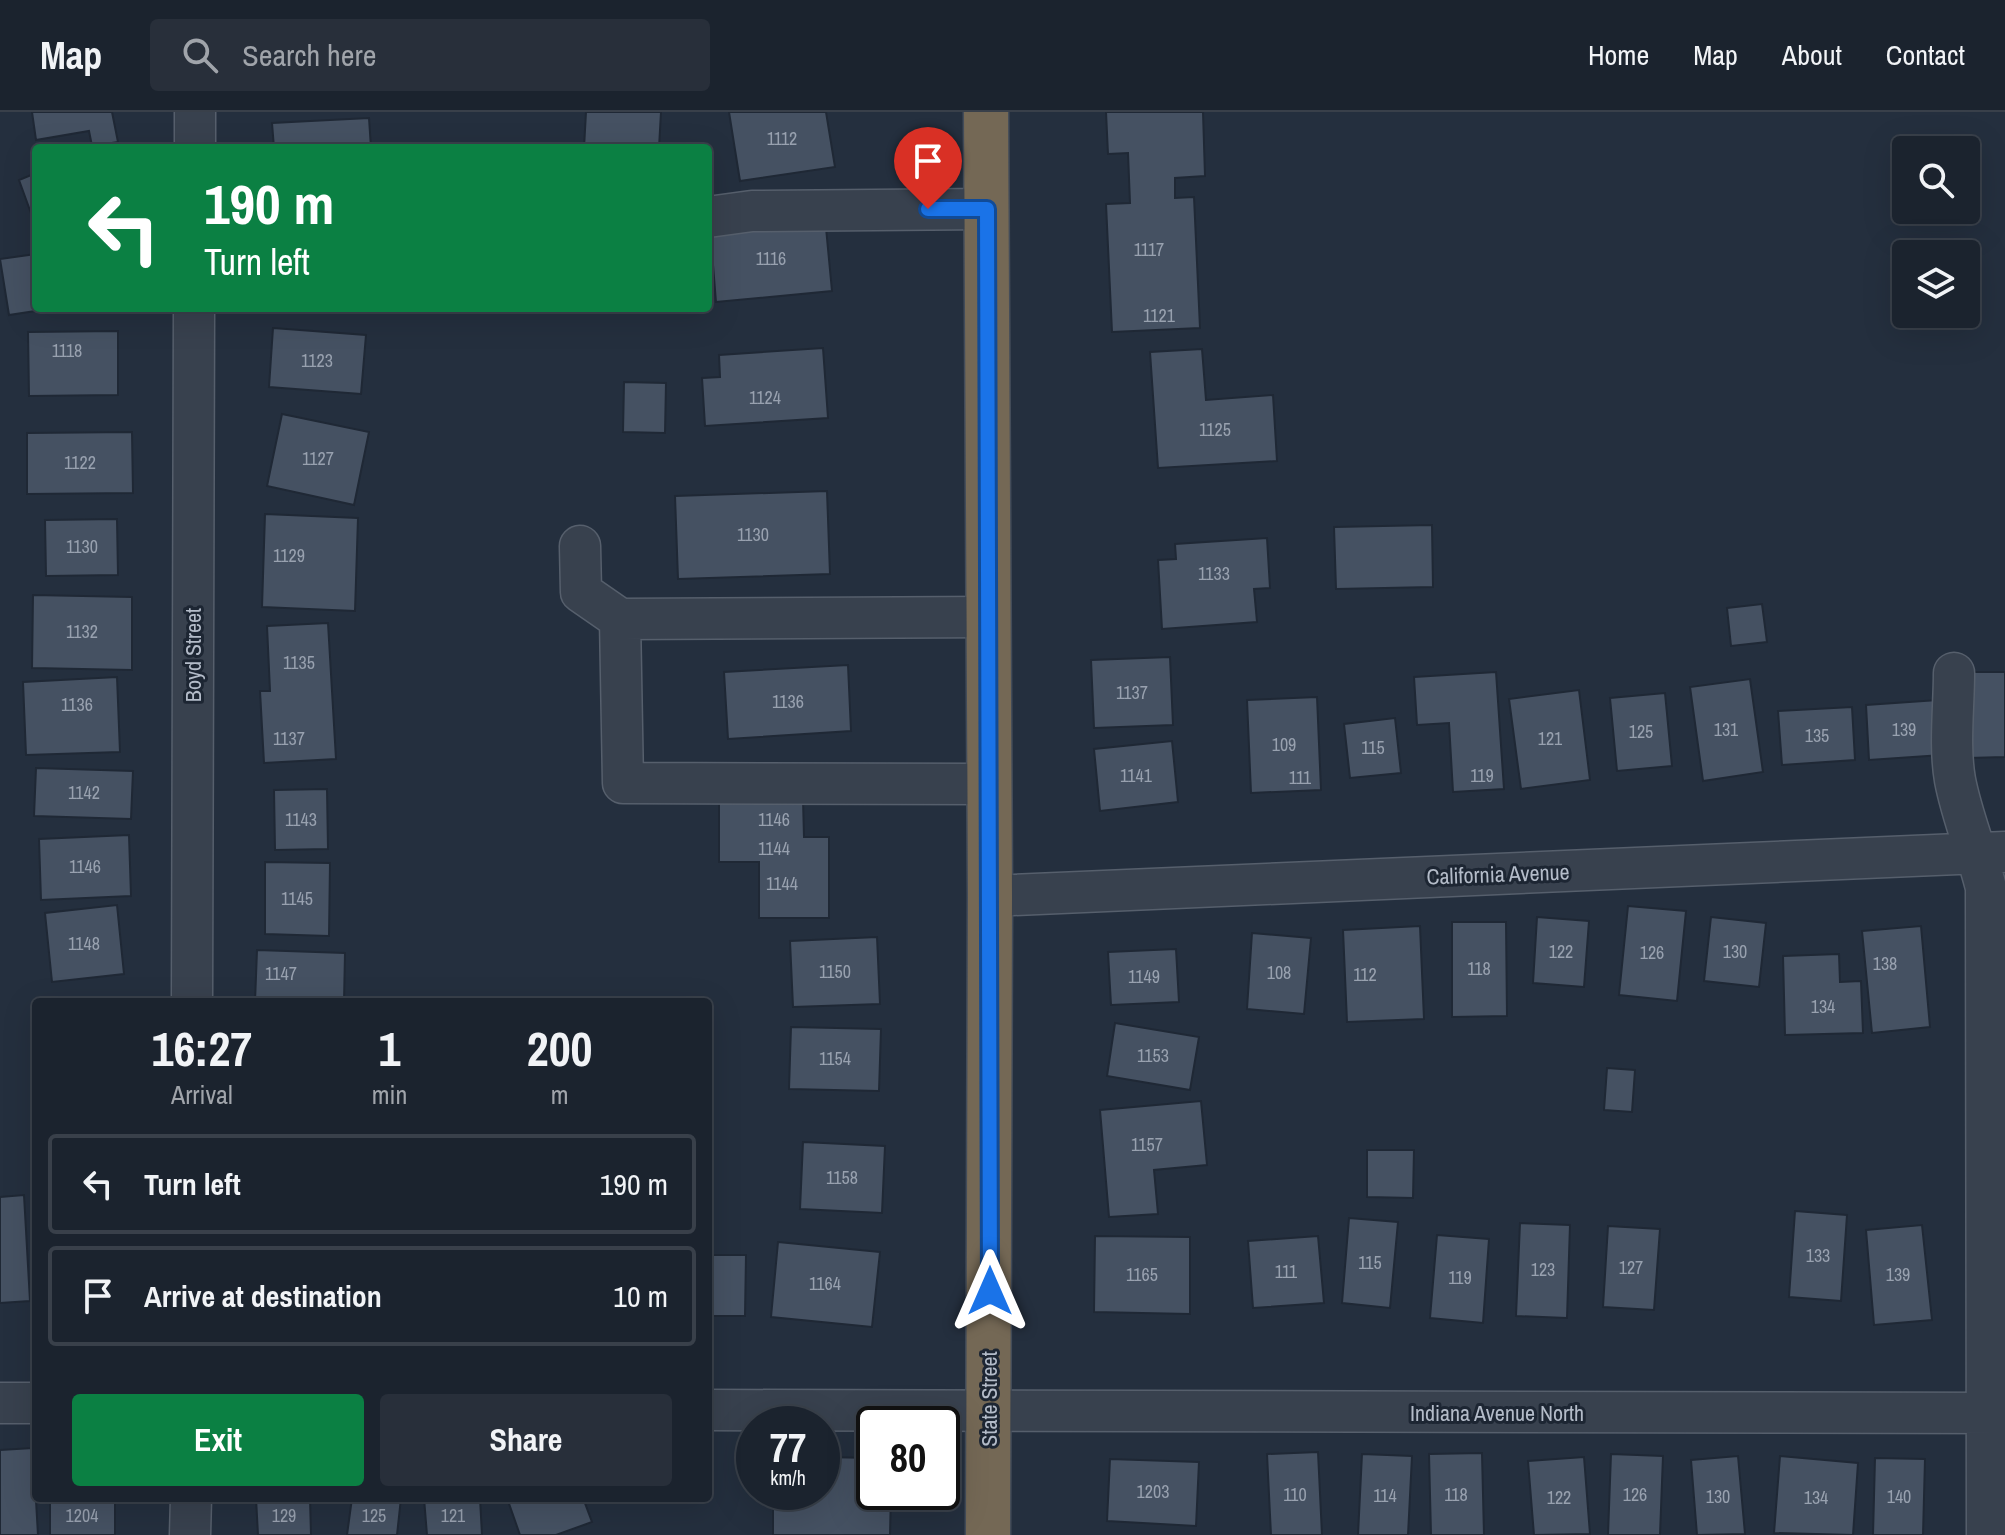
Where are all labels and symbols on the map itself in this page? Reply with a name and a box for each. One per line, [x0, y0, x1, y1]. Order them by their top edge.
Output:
house number: 1112 [767, 126, 797, 151]
pin [894, 127, 962, 209]
house number: 1117 [1134, 237, 1164, 262]
house number: 1116 [756, 246, 786, 271]
house number: 1121 [1143, 303, 1176, 328]
house number: 1118 [52, 338, 82, 363]
house number: 1123 [301, 348, 333, 373]
house number: 1124 [749, 385, 781, 410]
house number: 1125 [1199, 417, 1231, 442]
house number: 1127 [302, 446, 334, 471]
house number: 1122 [64, 450, 96, 475]
house number: 1130 [737, 522, 769, 547]
house number: 1130 [66, 534, 98, 559]
house number: 1129 [273, 543, 305, 568]
house number: 1133 [1198, 561, 1230, 586]
street label: Boyd Street [178, 608, 208, 702]
house number: 1132 [66, 619, 98, 644]
house number: 1135 [283, 650, 315, 675]
house number: 1137 [1116, 680, 1148, 705]
house number: 1136 [772, 689, 804, 714]
house number: 1136 [61, 692, 93, 717]
house number: 131 [1714, 717, 1739, 742]
house number: 139 [1892, 717, 1916, 742]
house number: 125 [1629, 719, 1653, 744]
house number: 135 [1805, 723, 1829, 748]
house number: 1137 [273, 726, 305, 751]
house number: 121 [1538, 726, 1563, 751]
house number: 109 [1272, 732, 1296, 757]
house number: 115 [1361, 735, 1385, 760]
house number: 1141 [1120, 763, 1153, 788]
house number: 119 [1470, 763, 1494, 788]
house number: 111 [1289, 765, 1312, 790]
house number: 1142 [68, 780, 100, 805]
house number: 1143 [285, 807, 317, 832]
house number: 1146 [758, 807, 790, 832]
house number: 1144 [758, 836, 790, 861]
house number: 1146 [69, 854, 101, 879]
street label: California Avenue [1426, 857, 1570, 891]
house number: 1144 [766, 871, 798, 896]
house number: 1145 [281, 886, 313, 911]
house number: 1148 [68, 931, 100, 956]
house number: 122 [1549, 939, 1573, 964]
house number: 130 [1723, 939, 1747, 964]
house number: 126 [1640, 940, 1664, 965]
house number: 138 [1873, 951, 1897, 976]
house number: 118 [1467, 956, 1491, 981]
house number: 1150 [819, 959, 851, 984]
house number: 108 [1267, 960, 1291, 985]
house number: 1147 [265, 961, 297, 986]
house number: 112 [1353, 962, 1377, 987]
house number: 1149 [1128, 964, 1160, 989]
house number: 134 [1811, 994, 1835, 1019]
house number: 1153 [1137, 1043, 1169, 1068]
house number: 1154 [819, 1046, 851, 1071]
house number: 1157 [1131, 1132, 1163, 1157]
house number: 1158 [826, 1165, 858, 1190]
house number: 133 [1806, 1243, 1830, 1268]
position arrow [948, 1249, 1032, 1333]
house number: 115 [1358, 1250, 1382, 1275]
house number: 127 [1619, 1255, 1643, 1280]
house number: 123 [1531, 1257, 1555, 1282]
house number: 111 [1275, 1259, 1298, 1284]
house number: 1165 [1126, 1262, 1158, 1287]
house number: 139 [1886, 1262, 1910, 1287]
house number: 119 [1448, 1265, 1472, 1290]
house number: 1164 [809, 1271, 841, 1296]
street label: State Street [974, 1351, 1004, 1447]
street label: Indiana Avenue North [1410, 1398, 1584, 1428]
speed limit sign: 80 [856, 1406, 960, 1510]
house number: 1203 [1137, 1479, 1169, 1504]
house number: 110 [1283, 1482, 1307, 1507]
house number: 118 [1444, 1482, 1468, 1507]
house number: 126 [1623, 1482, 1647, 1507]
house number: 114 [1373, 1483, 1397, 1508]
house number: 130 [1706, 1484, 1730, 1509]
house number: 140 [1887, 1484, 1911, 1509]
house number: 122 [1547, 1485, 1571, 1510]
house number: 134 [1804, 1485, 1828, 1510]
house number: 1204 [66, 1503, 98, 1528]
house number: 129 [272, 1503, 296, 1528]
house number: 125 [362, 1503, 386, 1528]
house number: 121 [441, 1503, 466, 1528]

